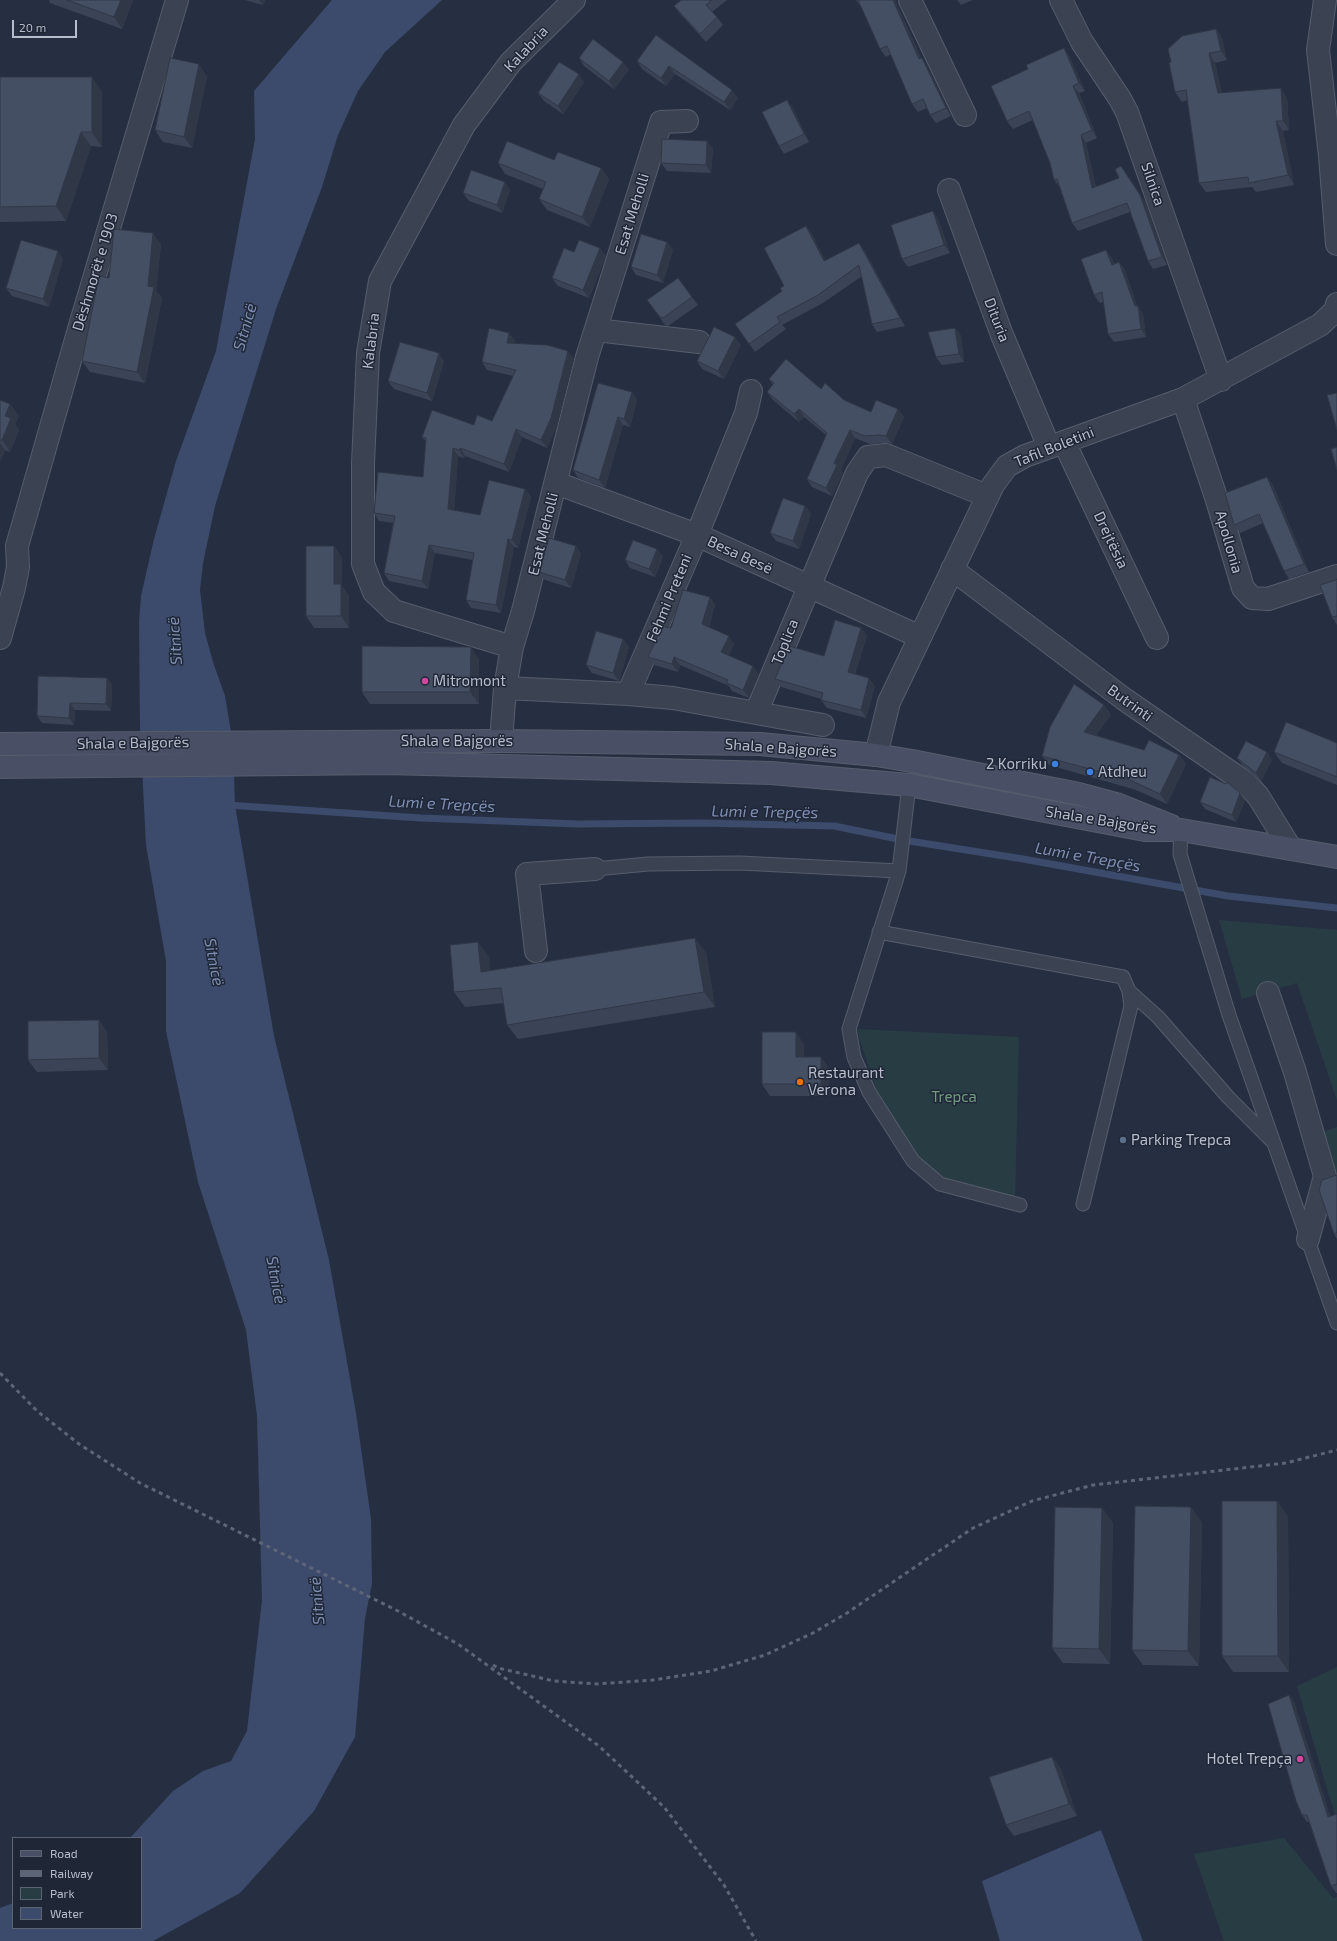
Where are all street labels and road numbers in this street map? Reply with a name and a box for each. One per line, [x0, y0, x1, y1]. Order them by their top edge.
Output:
street label: Kalabria [500, 22, 552, 76]
street label: Silnica [1137, 160, 1169, 208]
street label: Esat Meholli [611, 171, 653, 257]
street label: Dëshmorët e 1903 [69, 211, 121, 333]
street label: Dituria [980, 295, 1014, 345]
street label: Kalabria [359, 312, 383, 370]
street label: Tafil Boletini [1011, 423, 1097, 471]
street label: Esat Meholli [524, 491, 562, 577]
street label: Apollonia [1211, 508, 1247, 576]
street label: Drejtësia [1090, 509, 1132, 571]
street label: Besa Besë [705, 532, 775, 578]
street label: Fehmi Preteni [642, 551, 696, 645]
street label: Toplica [768, 616, 802, 668]
street label: Butrinti [1104, 681, 1156, 725]
street label: Shala e Bajgorës [401, 732, 513, 750]
street label: Shala e Bajgorës [77, 733, 189, 753]
street label: Shala e Bajgorës [724, 735, 838, 761]
street label: Shala e Bajgorës [1044, 802, 1158, 838]

